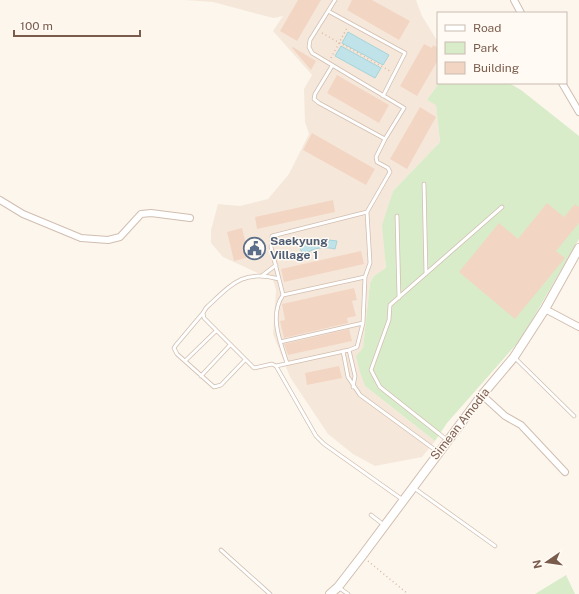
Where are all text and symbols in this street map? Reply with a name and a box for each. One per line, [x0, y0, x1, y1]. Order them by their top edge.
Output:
scale bar [14, 12, 140, 38]
legend [437, 12, 567, 84]
text: 100 m [20, 19, 53, 33]
text: Road [473, 21, 501, 35]
text: Park [473, 41, 499, 55]
text: Building [473, 61, 519, 75]
place label: Saekyung Village 1 [270, 234, 328, 262]
public building icon: Saekyung Village 1 [242, 235, 268, 261]
street label: Simean Amodia [428, 385, 492, 463]
north arrow [527, 542, 567, 582]
text: N [530, 559, 544, 570]

